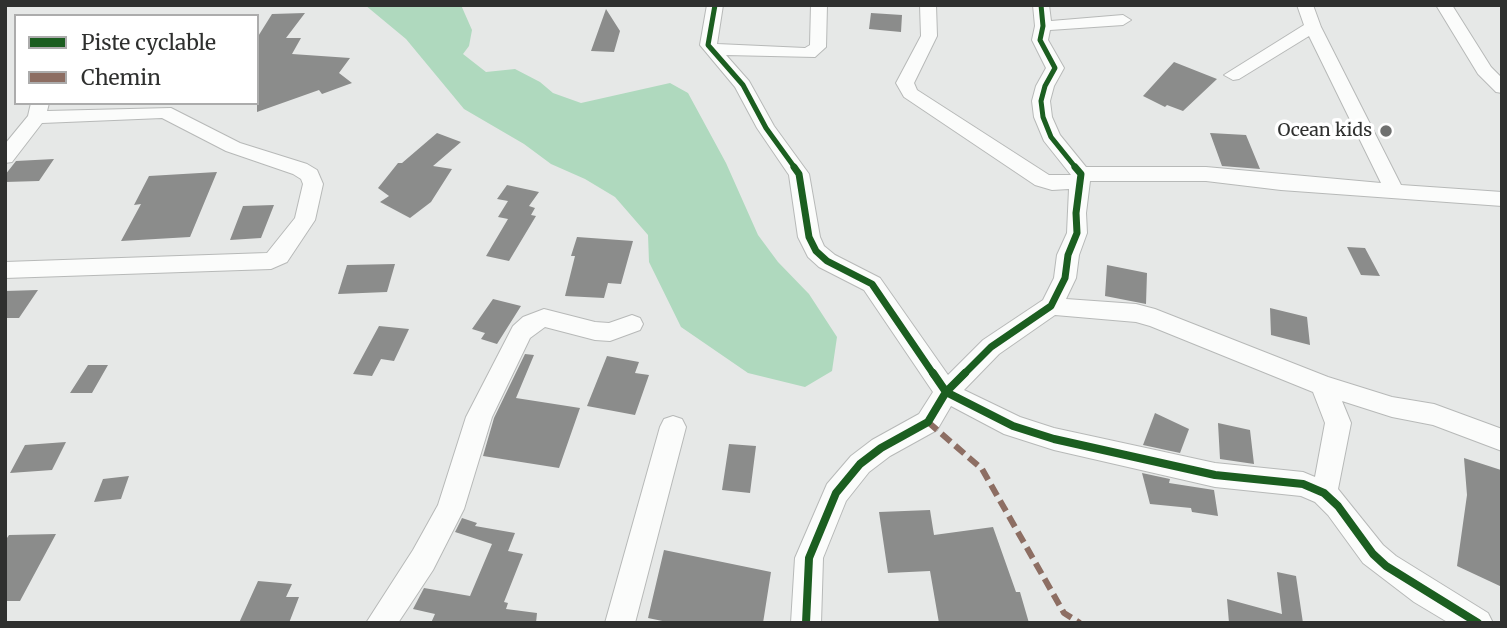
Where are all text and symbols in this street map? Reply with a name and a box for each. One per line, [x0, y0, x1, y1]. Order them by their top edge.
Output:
legend [14, 14, 259, 105]
text: Piste cyclable [81, 29, 216, 56]
text: Chemin [81, 64, 161, 91]
place label: Ocean kids [1277, 120, 1372, 142]
marker: Ocean kids [1378, 123, 1394, 139]

